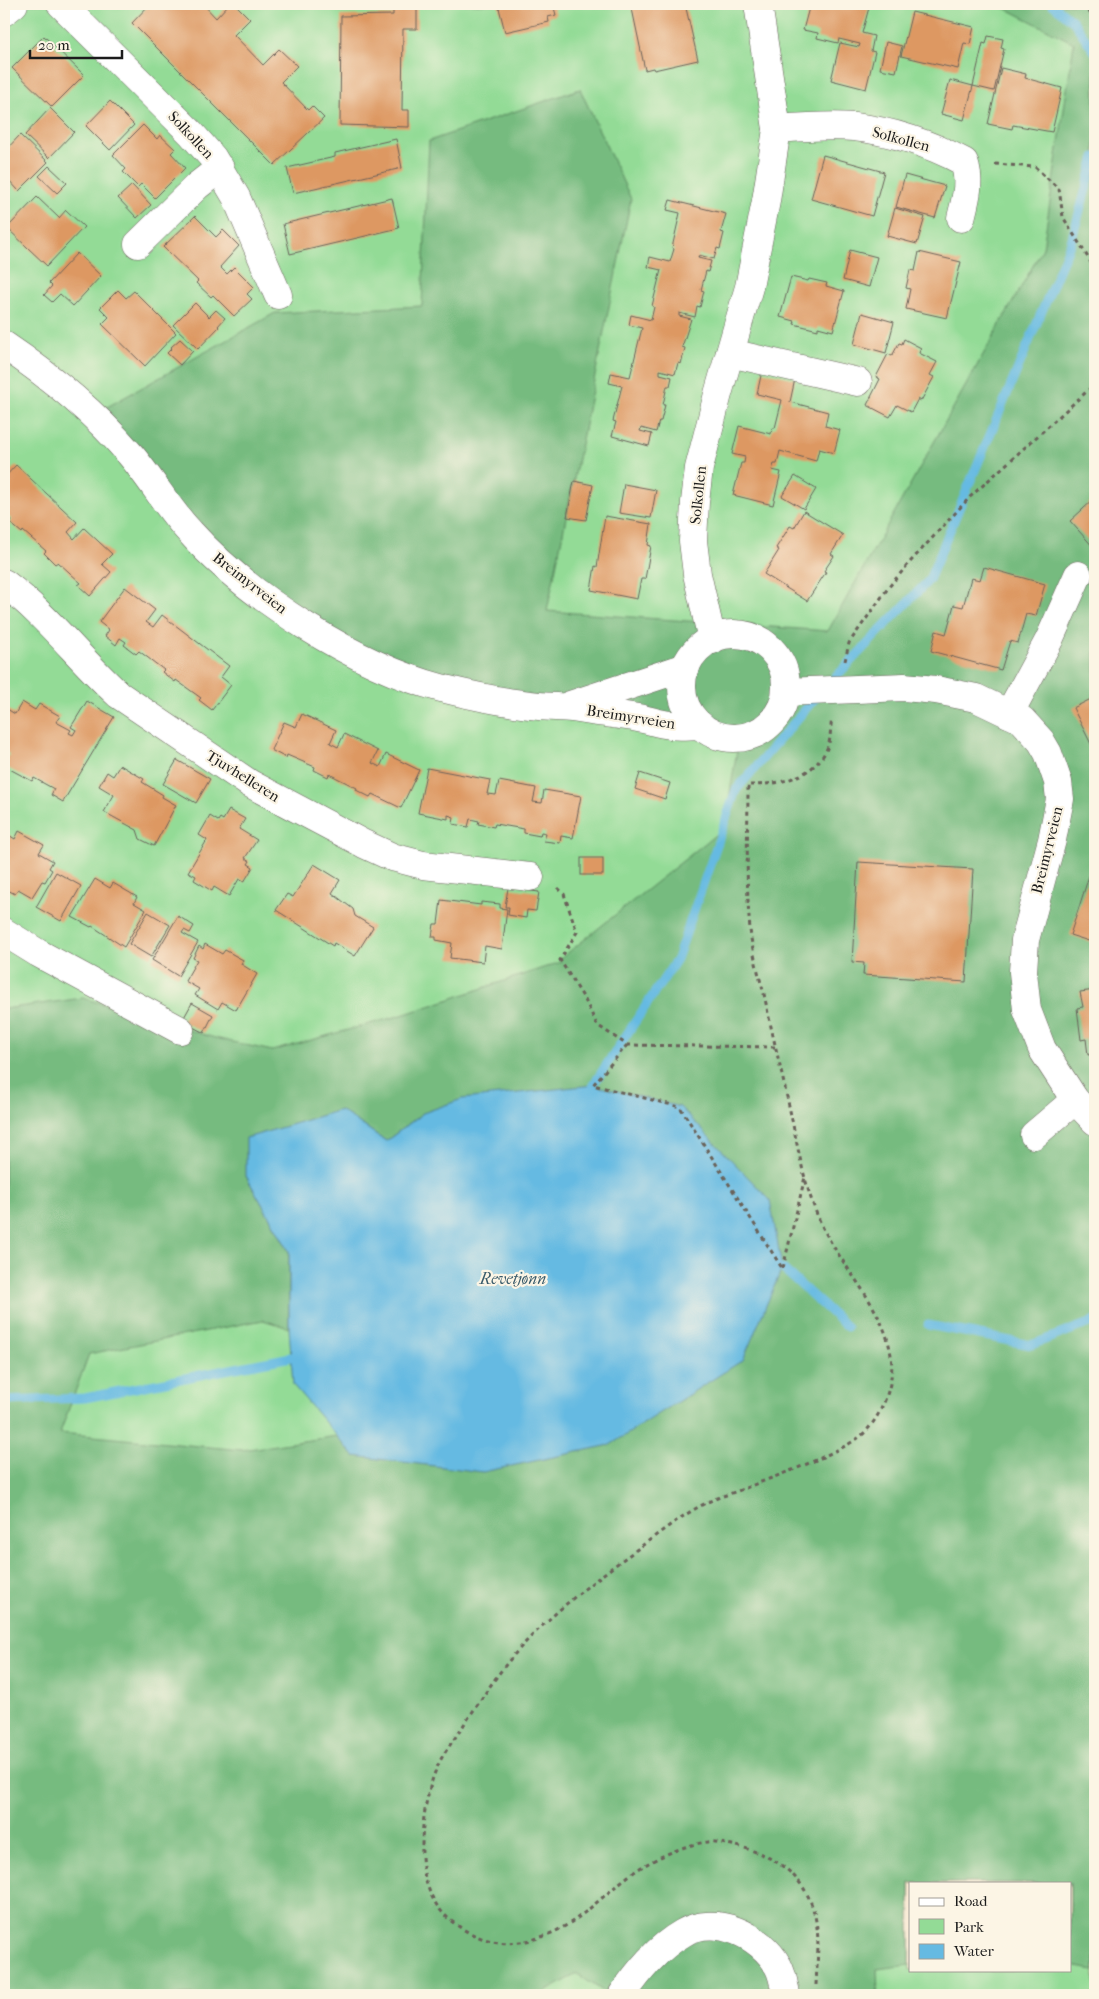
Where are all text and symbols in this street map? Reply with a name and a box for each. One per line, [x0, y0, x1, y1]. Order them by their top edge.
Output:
scale bar [30, 28, 122, 60]
text: 20 m [38, 36, 70, 54]
street label: Solkollen [164, 107, 218, 163]
street label: Solkollen [870, 123, 932, 155]
street label: Solkollen [686, 465, 710, 525]
street label: Breimyrveien [209, 548, 291, 618]
street label: Breimyrveien [585, 701, 677, 733]
street label: Tjuvhelleren [203, 746, 283, 806]
street label: Breimyrveien [1027, 804, 1067, 896]
water label: Revetjønn [479, 1269, 546, 1288]
legend [909, 1882, 1072, 1972]
text: Road [954, 1892, 988, 1910]
text: Park [954, 1918, 984, 1936]
text: Water [953, 1942, 994, 1960]

